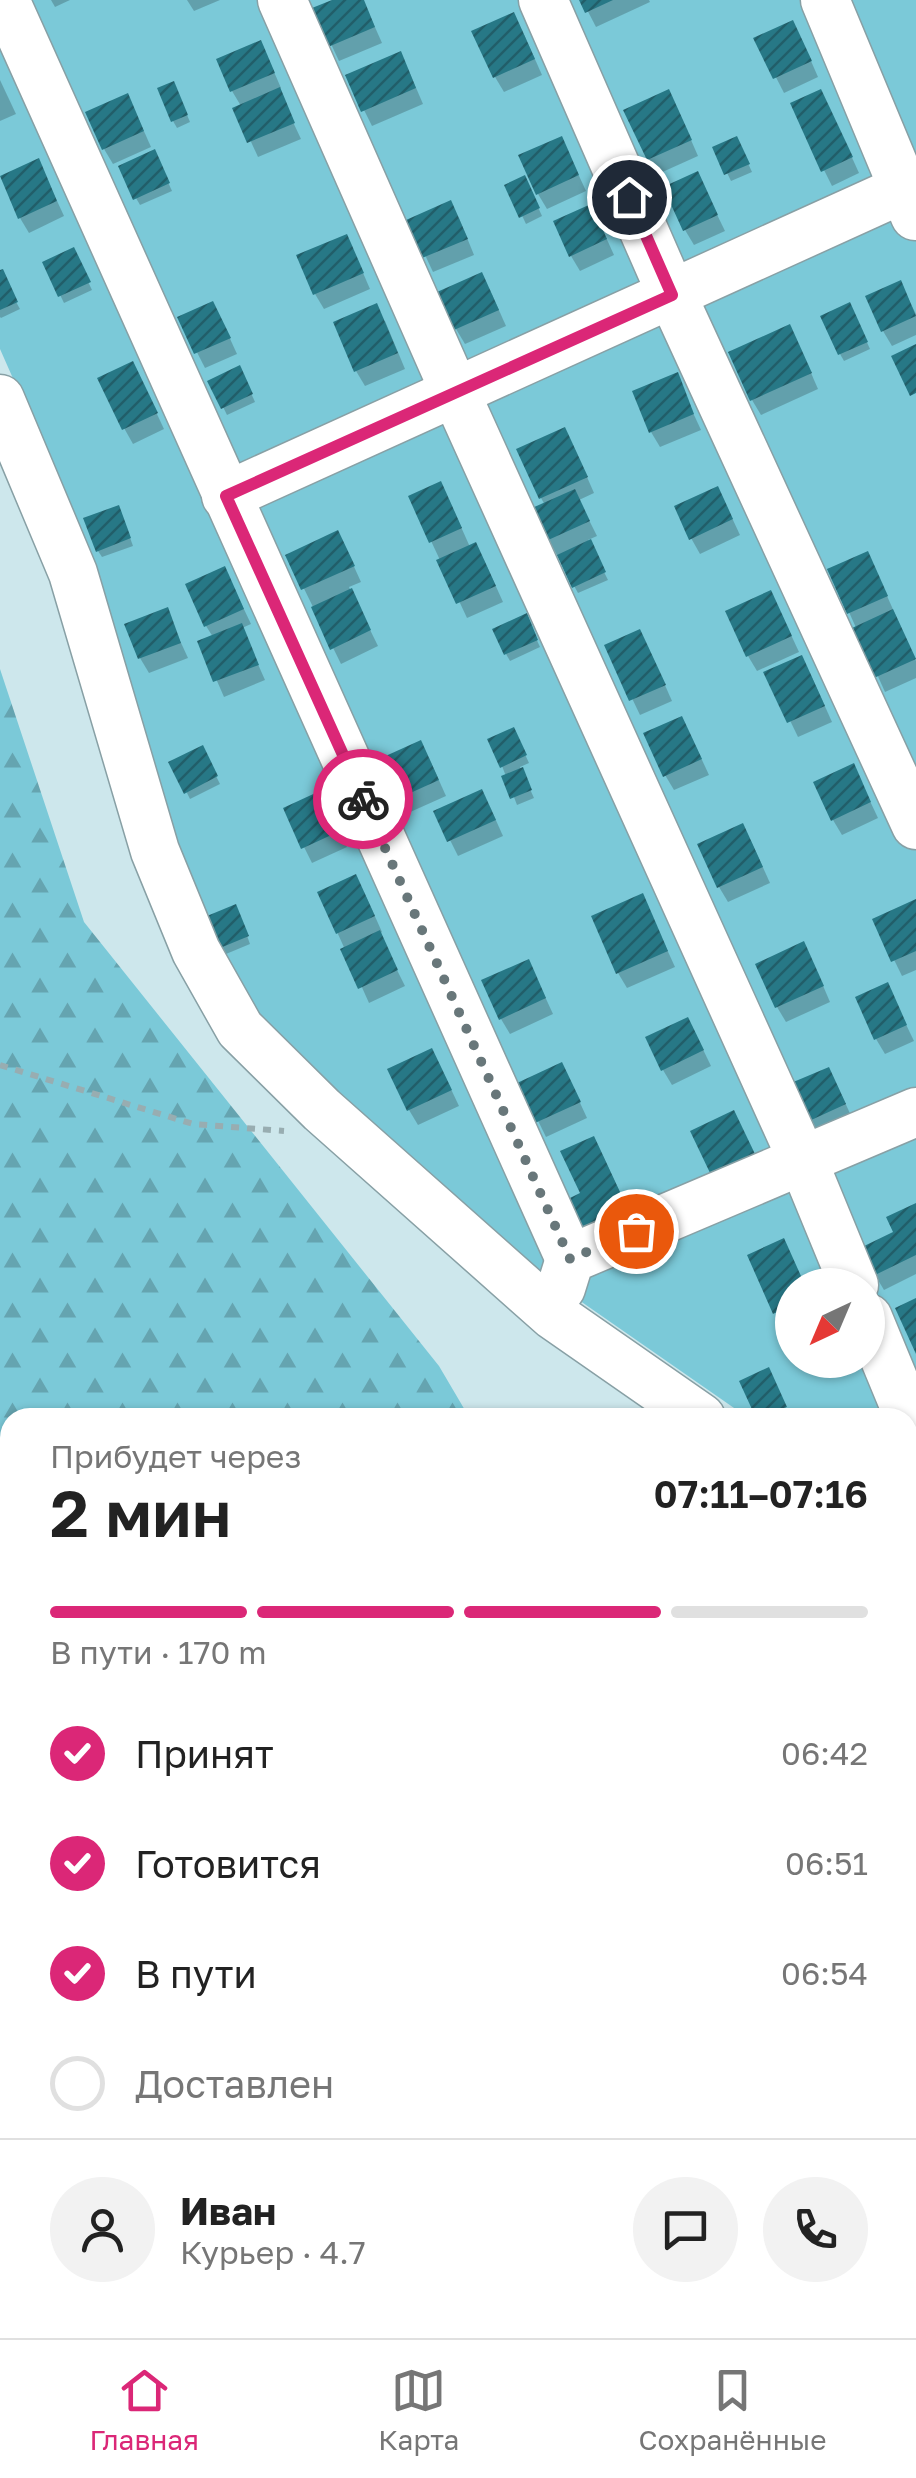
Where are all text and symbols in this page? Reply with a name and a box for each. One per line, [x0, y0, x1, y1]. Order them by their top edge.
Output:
pin [587, 155, 672, 240]
icon: home [602, 170, 657, 225]
courier [313, 749, 413, 849]
icon: bike [336, 772, 391, 827]
pin [594, 1189, 679, 1274]
icon: bag [609, 1204, 664, 1259]
north arrow [775, 1268, 885, 1378]
map controls [775, 1268, 885, 1378]
text: Прибудет через [50, 1437, 301, 1475]
text: 07:11–07:16 [654, 1471, 868, 1516]
text: 2 мин [50, 1473, 231, 1551]
text: В пути · 170 m [50, 1633, 267, 1671]
icon: check [50, 1726, 105, 1781]
text: Принят [135, 1731, 274, 1776]
text: 06:42 [781, 1734, 868, 1772]
icon: check [50, 1836, 105, 1891]
text: Готовится [135, 1841, 321, 1886]
text: 06:51 [785, 1844, 868, 1882]
icon: check [50, 1946, 105, 2001]
text: В пути [135, 1951, 257, 1996]
text: 06:54 [781, 1954, 868, 1992]
text: Доставлен [135, 2061, 334, 2106]
button: person [50, 2177, 155, 2282]
button: chat [633, 2177, 738, 2282]
button: phone [763, 2177, 868, 2282]
text: Иван [180, 2188, 276, 2233]
text: Курьер · 4.7 [180, 2233, 366, 2271]
tab: Главная [90, 2363, 199, 2456]
tab: Карта [378, 2363, 459, 2456]
tab: Сохранённые [639, 2363, 826, 2456]

